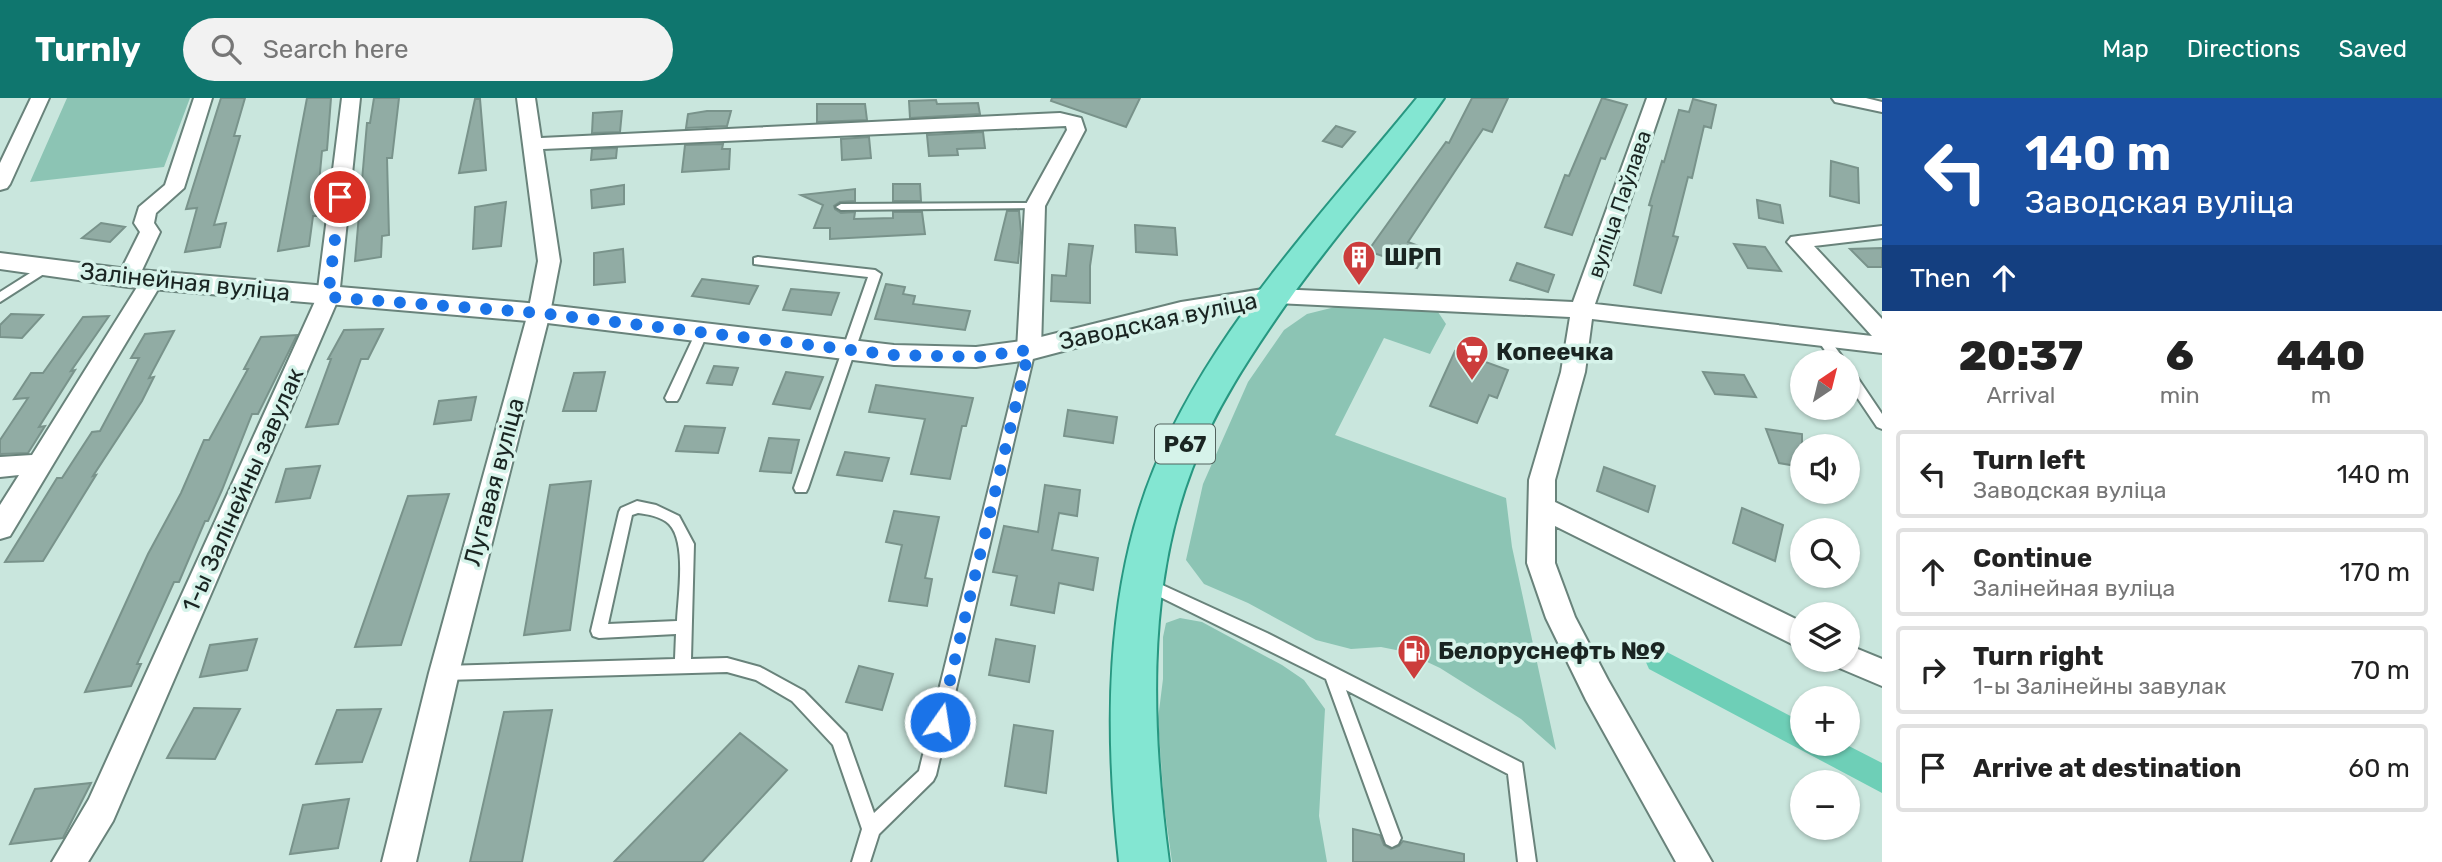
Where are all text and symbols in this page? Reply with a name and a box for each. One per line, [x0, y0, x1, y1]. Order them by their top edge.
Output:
search box [183, 18, 673, 81]
text: Turnly [35, 30, 141, 69]
icon: search [207, 30, 245, 68]
text: Search here [263, 34, 409, 65]
text: Map [2102, 35, 2149, 63]
text: Directions [2187, 35, 2300, 63]
text: Saved [2338, 35, 2407, 63]
text: 140 m [2025, 124, 2171, 182]
icon: left [1910, 126, 2001, 217]
street label: вуліца Паўлава [1582, 127, 1656, 281]
pin [310, 167, 370, 227]
icon: arrive [321, 178, 359, 216]
text: Заводская вуліца [2025, 183, 2294, 221]
building icon: ШРП [1340, 238, 1378, 287]
place label: ШРП [1384, 243, 1442, 271]
street label: Залінейная вуліца [79, 257, 291, 307]
icon: ahead [1985, 259, 2023, 297]
text: Then [1910, 263, 1971, 294]
street label: Заводская вуліца [1056, 286, 1260, 356]
text: 20:37 [1959, 331, 2083, 381]
text: 6 [2166, 331, 2194, 381]
text: 440 [2276, 331, 2365, 381]
supermarket icon: Копеечка [1453, 333, 1491, 382]
place label: Копеечка [1496, 338, 1614, 366]
north arrow [1790, 350, 1860, 420]
map controls [1790, 350, 1860, 840]
street label: 1-ы Залінейны завулак [176, 363, 310, 616]
text: Arrival [1986, 381, 2055, 409]
text: min [2160, 381, 2200, 409]
text: m [2311, 381, 2331, 409]
street label: Лугавая вуліца [458, 395, 530, 569]
road number: Р67 [1155, 424, 1215, 464]
button: sound [1790, 434, 1860, 504]
text: Turn left [1973, 445, 2085, 476]
icon: left [1914, 455, 1952, 493]
text: 140 m [2337, 459, 2410, 490]
text: Заводская вуліца [1973, 476, 2166, 504]
button: search [1790, 518, 1860, 588]
text: Continue [1973, 543, 2092, 574]
icon: ahead [1914, 553, 1952, 591]
text: 170 m [2340, 557, 2410, 588]
text: Залінейная вуліца [1973, 574, 2175, 602]
button: layers [1790, 602, 1860, 672]
fuel station icon: Белоруснефть №9 [1395, 632, 1433, 681]
place label: Белоруснефть №9 [1438, 637, 1665, 665]
text: Turn right [1973, 641, 2103, 672]
icon: right [1914, 651, 1952, 689]
text: 70 m [2351, 655, 2410, 686]
text: 1-ы Залінейны завулак [1973, 672, 2226, 700]
position arrow [903, 685, 977, 759]
button: + [1790, 686, 1860, 756]
icon: arrive [1914, 749, 1952, 787]
text: Arrive at destination [1973, 753, 2241, 784]
text: 60 m [2348, 753, 2410, 784]
button: − [1790, 770, 1860, 840]

